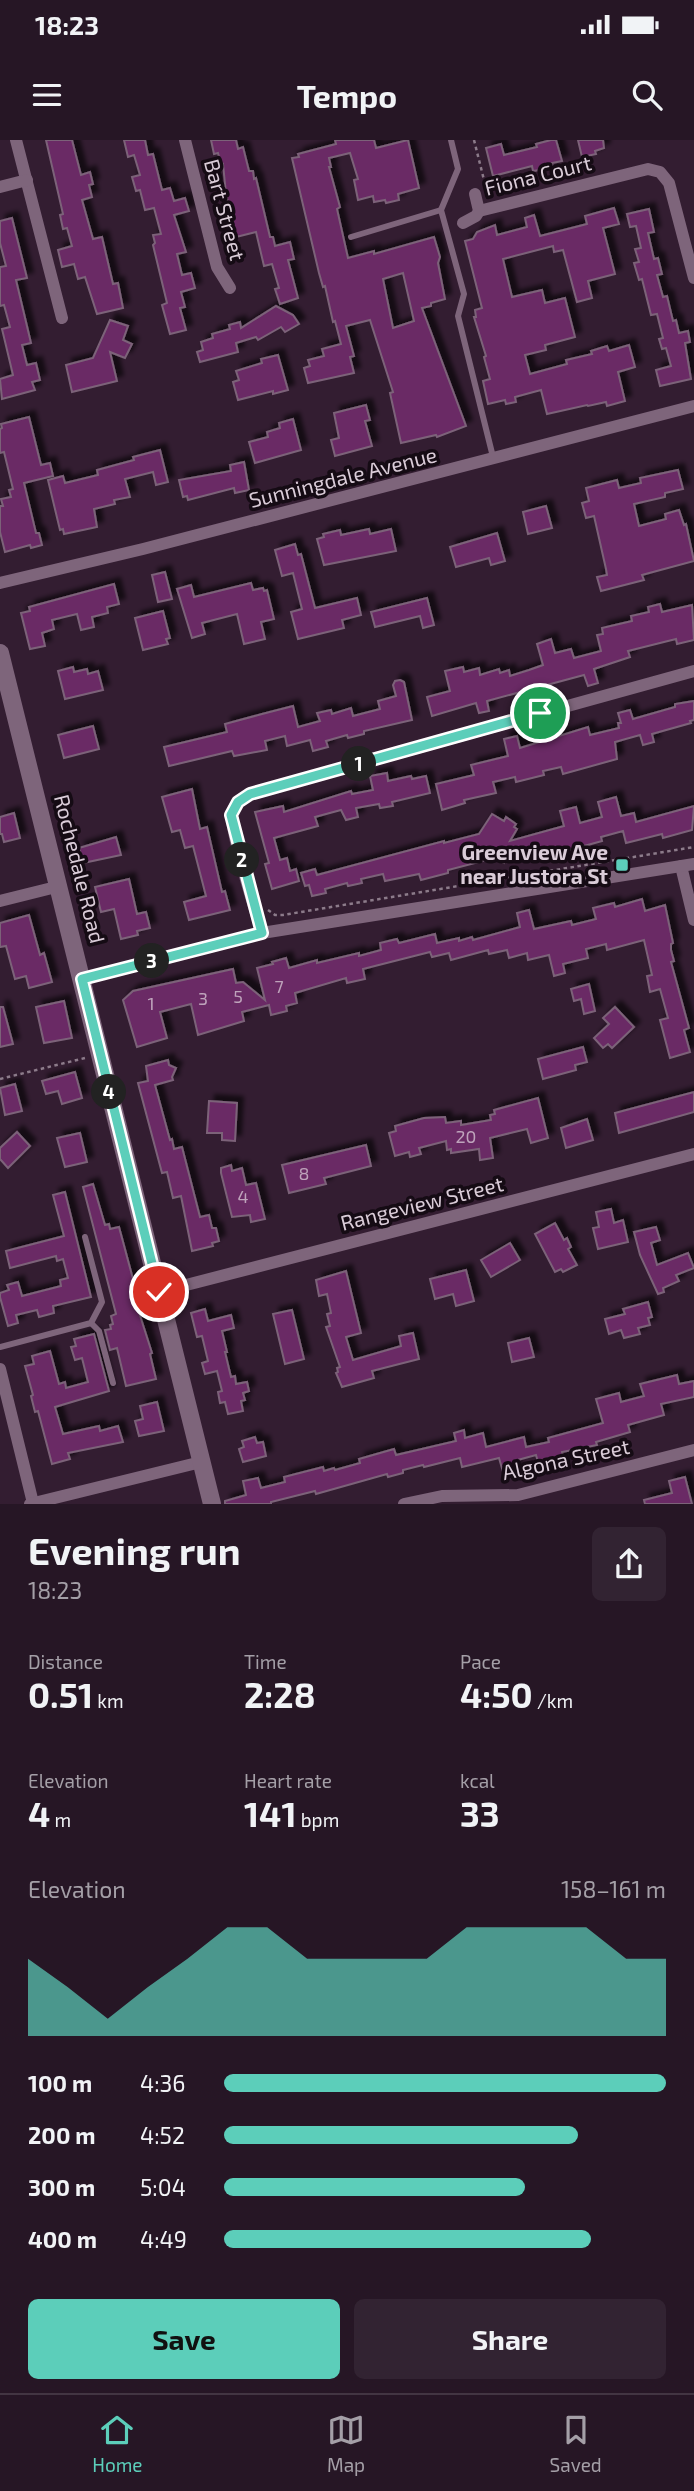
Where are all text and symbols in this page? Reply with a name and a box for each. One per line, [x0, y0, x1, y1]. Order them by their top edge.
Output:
text: 18:23 [35, 9, 99, 40]
icon: menu [28, 76, 66, 114]
text: Tempo [297, 76, 397, 114]
icon: search [628, 76, 666, 114]
street label: Fiona Court [482, 149, 594, 200]
street label: Bart Street [200, 156, 251, 263]
street label: Sunningdale Avenue [246, 441, 439, 512]
pin [510, 683, 570, 743]
icon: arrive [521, 694, 559, 732]
pin: 1 [342, 746, 376, 782]
text: 1 [354, 752, 363, 775]
street label: Rochedale Road [50, 792, 111, 946]
place label: Greenview Ave near Justora St [460, 839, 608, 888]
pin: 2 [224, 842, 260, 878]
text: 2 [236, 848, 247, 871]
marker: Greenview Ave near Justora St [614, 857, 630, 873]
pin: 3 [134, 944, 170, 978]
text: 3 [146, 949, 157, 972]
house number: 7 [274, 975, 284, 997]
house number: 5 [233, 985, 243, 1007]
house number: 3 [198, 987, 208, 1009]
house number: 1 [147, 992, 155, 1014]
pin: 4 [92, 1074, 126, 1110]
text: 4 [102, 1080, 115, 1103]
house number: 20 [456, 1125, 476, 1147]
house number: 8 [299, 1162, 309, 1184]
street label: Rangeview Street [338, 1170, 506, 1235]
house number: 4 [237, 1185, 249, 1207]
pin [129, 1262, 189, 1322]
icon: check [140, 1273, 178, 1311]
street label: Algona Street [500, 1433, 632, 1484]
text: Evening run [28, 1527, 241, 1573]
button: share [592, 1527, 666, 1601]
text: 18:23 [28, 1576, 82, 1604]
text: Distance [28, 1650, 103, 1673]
text: Time [244, 1650, 287, 1673]
text: Pace [460, 1650, 501, 1673]
text: 0.51 [28, 1673, 93, 1715]
text: 2:28 [244, 1673, 315, 1715]
text: 4:50 [460, 1673, 533, 1715]
text: km [93, 1689, 124, 1712]
text: /km [533, 1689, 573, 1712]
text: Elevation [28, 1769, 109, 1792]
text: Heart rate [244, 1769, 332, 1792]
text: kcal [460, 1769, 495, 1792]
text: 4 [28, 1792, 50, 1834]
text: 141 [244, 1792, 297, 1834]
text: 33 [460, 1792, 500, 1834]
text: m [50, 1808, 71, 1831]
text: bpm [297, 1808, 339, 1831]
text: Elevation [28, 1875, 126, 1903]
text: 158–161 m [561, 1875, 666, 1903]
text: 100 m [28, 2069, 92, 2097]
text: 4:36 [140, 2069, 186, 2097]
text: 200 m [28, 2121, 96, 2149]
text: 4:52 [140, 2121, 185, 2149]
text: 300 m [28, 2173, 95, 2201]
text: 5:04 [140, 2173, 186, 2201]
text: 400 m [28, 2225, 97, 2253]
text: 4:49 [140, 2225, 187, 2253]
button: Save [28, 2299, 340, 2379]
button: Share [354, 2299, 666, 2379]
tab: Home [92, 2411, 143, 2476]
tab: Map [327, 2411, 365, 2476]
tab: Saved [550, 2411, 602, 2476]

